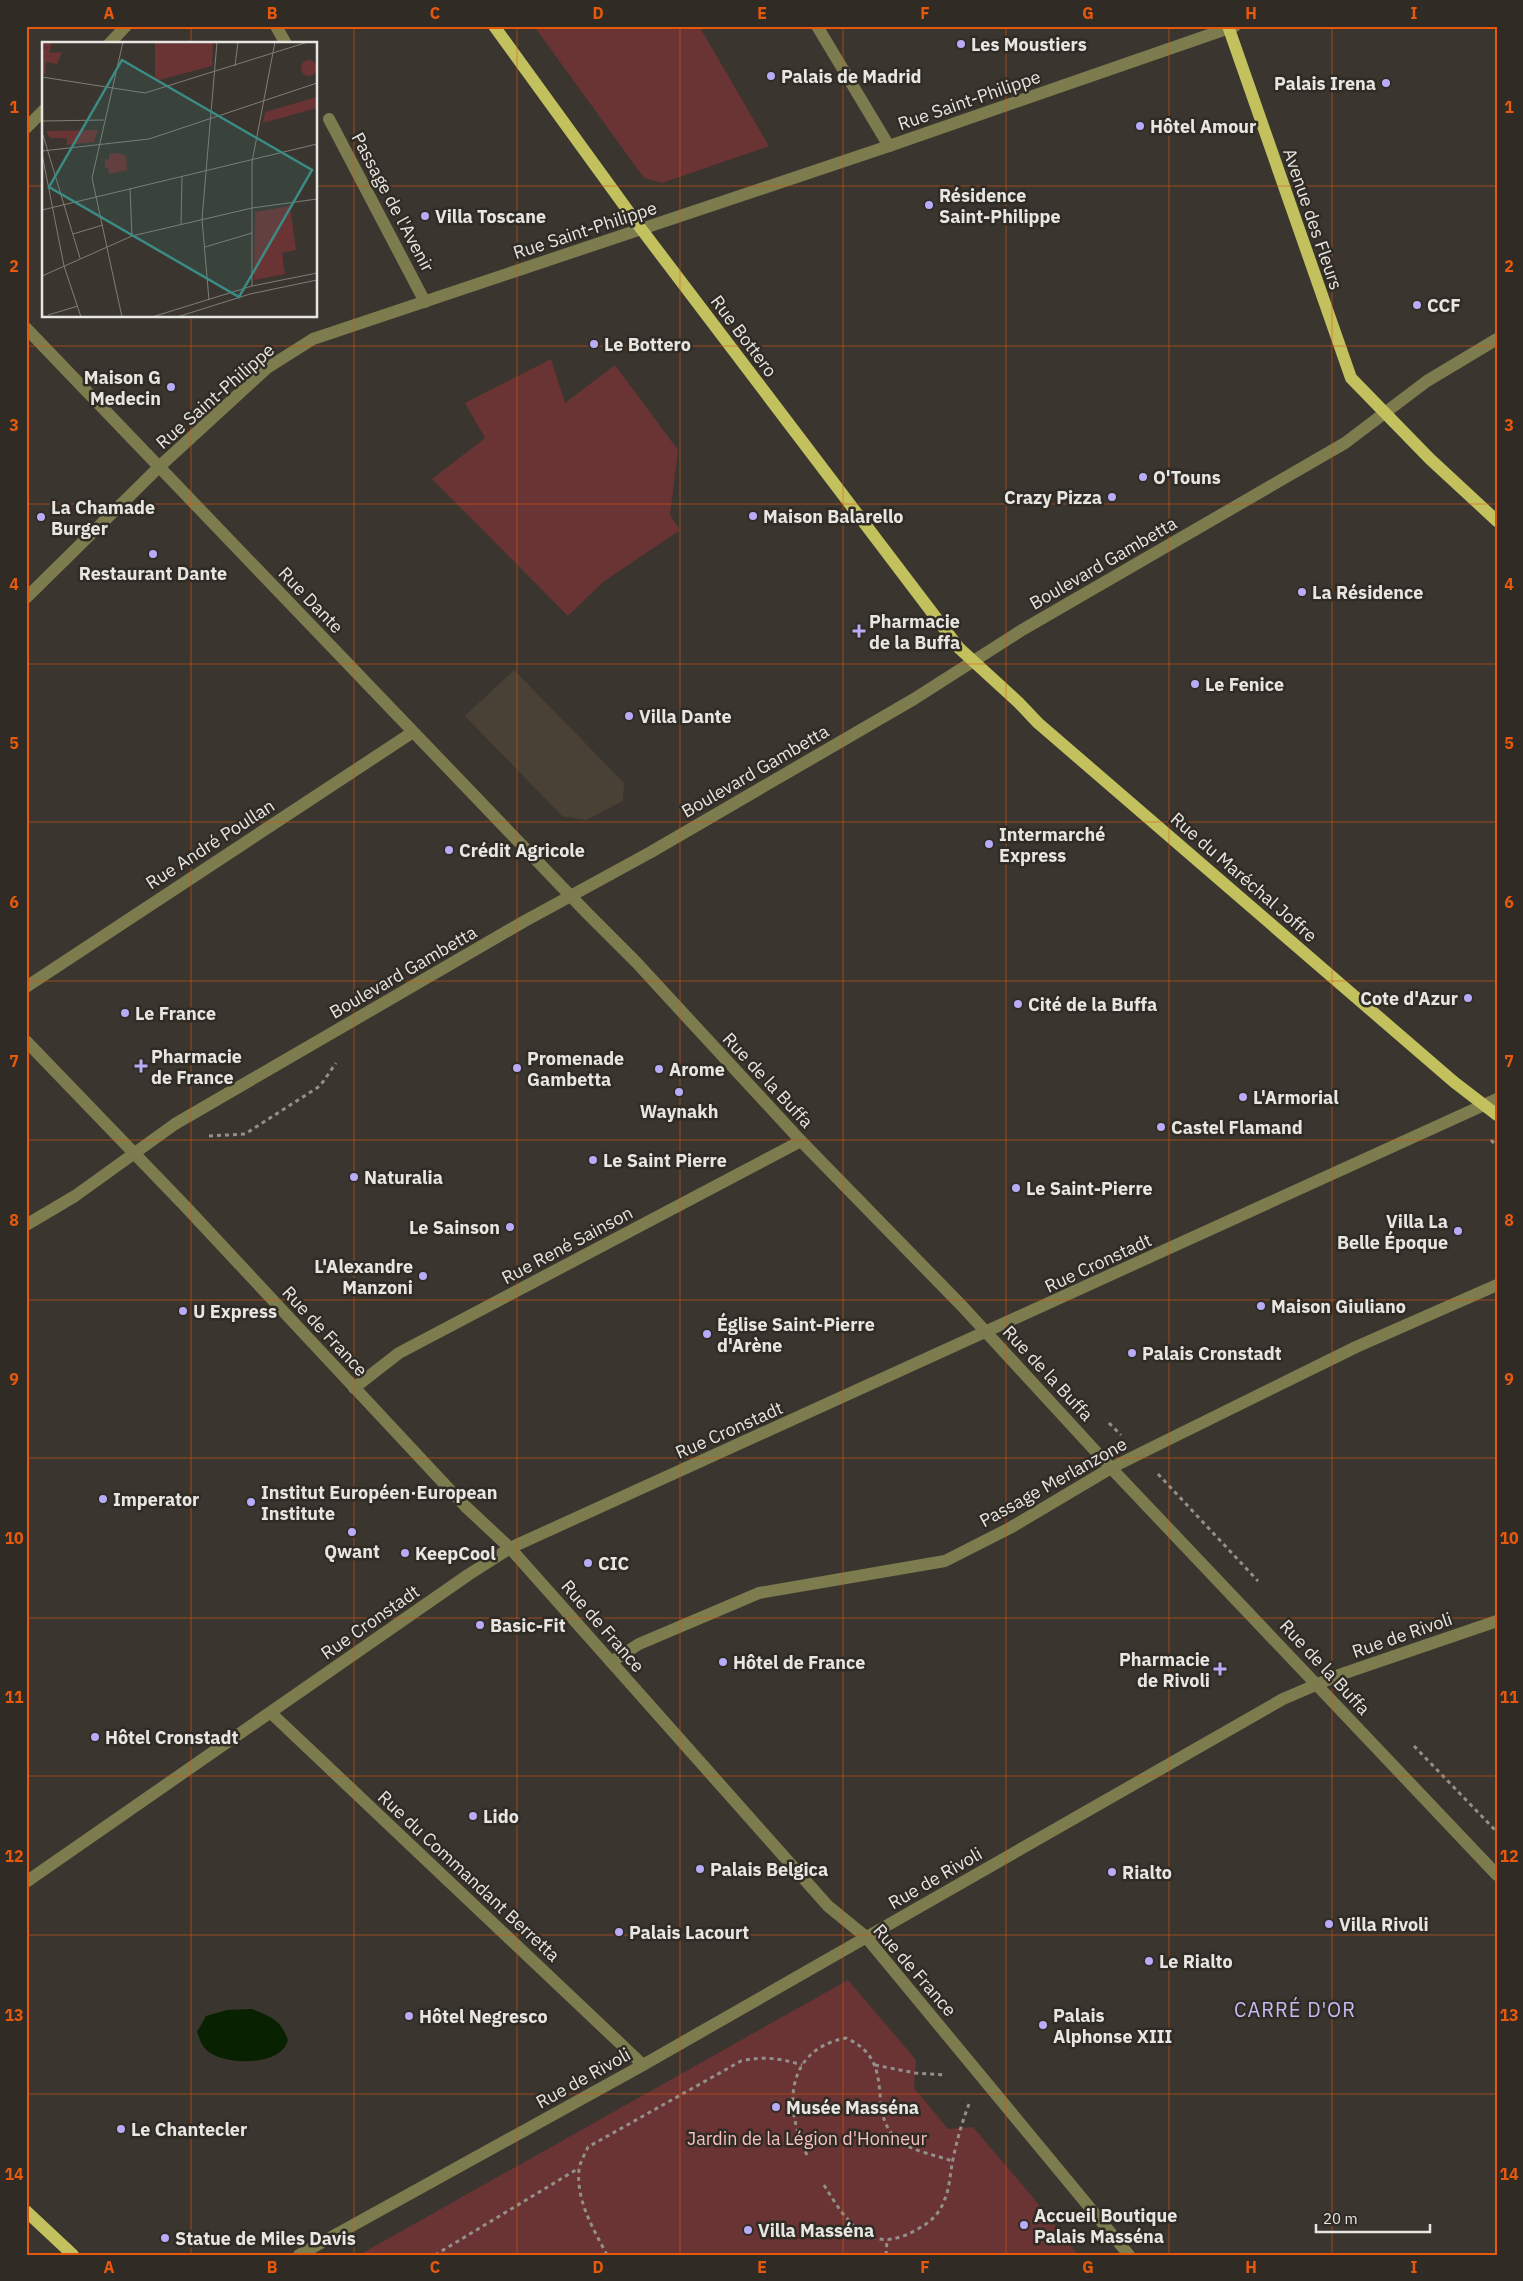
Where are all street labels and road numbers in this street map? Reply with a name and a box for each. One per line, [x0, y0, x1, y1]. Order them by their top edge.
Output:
street label: Rue Saint-Philippe [895, 65, 1044, 135]
street label: Passage de l'Avenir [346, 128, 440, 276]
street label: Avenue des Fleurs [1278, 145, 1348, 293]
street label: Rue Saint-Philippe [510, 196, 660, 264]
street label: Rue Bottero [706, 291, 782, 381]
street label: Rue Saint-Philippe [151, 338, 279, 454]
street label: Boulevard Gambetta [1025, 511, 1181, 615]
street label: Rue Dante [274, 562, 348, 638]
street label: Boulevard Gambetta [677, 719, 833, 823]
street label: Rue André Poullan [141, 794, 279, 894]
street label: Rue du Maréchal Joffre [1166, 807, 1322, 947]
street label: Boulevard Gambetta [325, 920, 481, 1024]
street label: Rue de la Buffa [718, 1027, 818, 1133]
street label: Rue René Sainson [497, 1201, 637, 1289]
street label: Rue Cronstadt [1041, 1228, 1155, 1298]
street label: Rue de France [277, 1281, 373, 1381]
street label: Rue de la Buffa [998, 1320, 1098, 1426]
street label: Rue Cronstadt [672, 1396, 786, 1464]
street label: Passage Merlanzone [975, 1432, 1131, 1532]
street label: Rue de France [556, 1575, 650, 1677]
street label: Rue Cronstadt [316, 1580, 424, 1664]
street label: Rue de Rivoli [1349, 1607, 1455, 1663]
street label: Rue de la Buffa [1275, 1614, 1375, 1720]
street label: Rue du Commandant Berretta [373, 1785, 565, 1967]
street label: Rue de Rivoli [884, 1842, 986, 1914]
street label: Rue de France [868, 1919, 962, 2021]
street label: Rue de Rivoli [532, 2043, 634, 2113]

